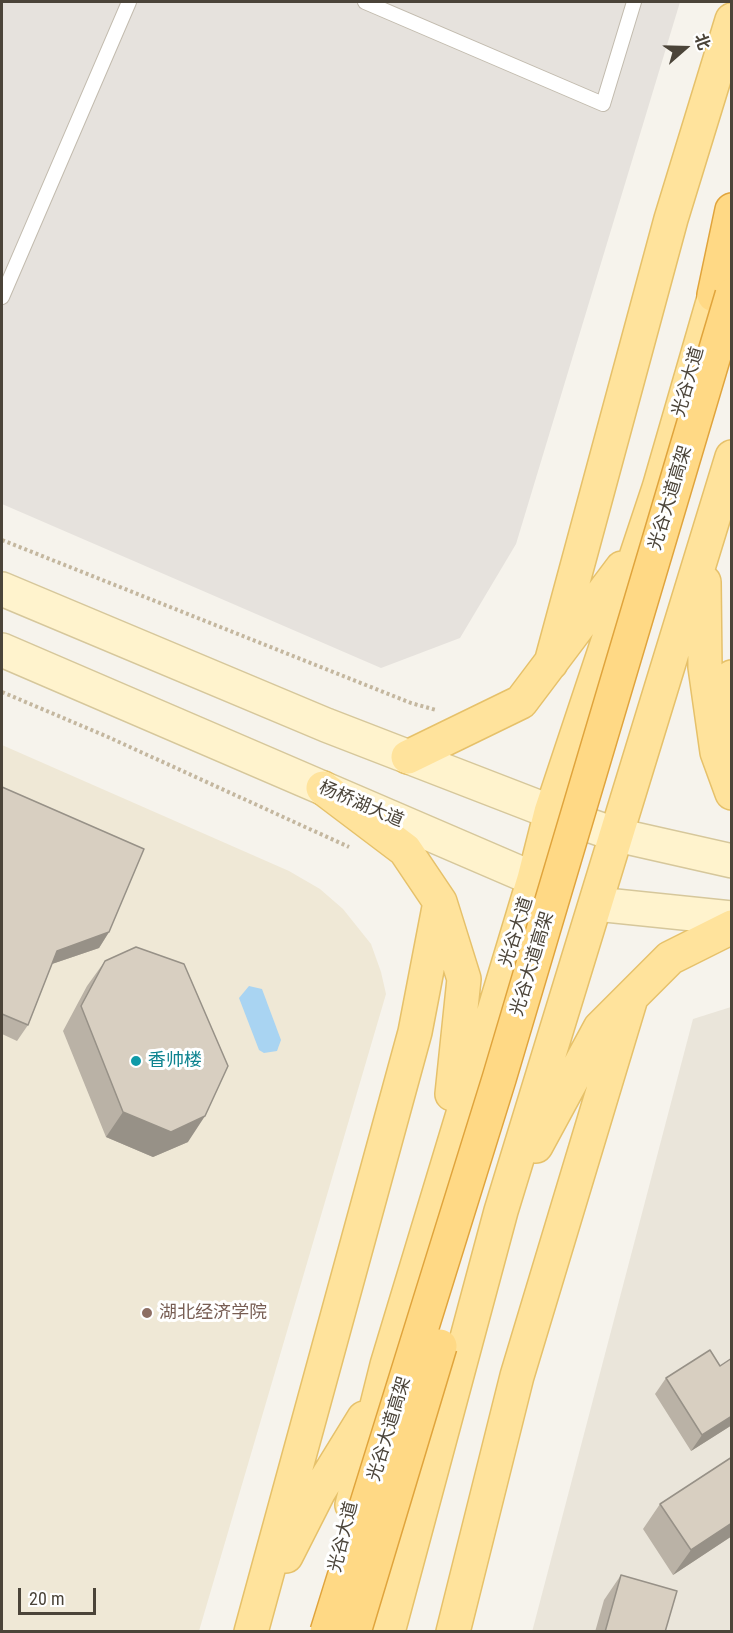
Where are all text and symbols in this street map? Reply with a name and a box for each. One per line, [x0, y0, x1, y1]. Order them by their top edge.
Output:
north arrow [655, 18, 715, 78]
text: 北 [691, 31, 714, 52]
street label: 光谷大道 [669, 344, 709, 420]
street label: 光谷大道高架 [645, 443, 697, 553]
street label: 杨桥湖大道 [315, 777, 407, 833]
street label: 光谷大道 [496, 894, 538, 970]
street label: 光谷大道高架 [507, 909, 559, 1019]
place label: 香帅楼 [148, 1050, 202, 1072]
marker: 香帅楼 [129, 1054, 143, 1068]
place label: 湖北经济学院 [159, 1302, 267, 1324]
marker: 湖北经济学院 [140, 1306, 154, 1320]
street label: 光谷大道高架 [364, 1374, 416, 1484]
street label: 光谷大道 [325, 1499, 363, 1575]
scale bar [21, 1576, 99, 1614]
text: 20 m [29, 1588, 64, 1609]

